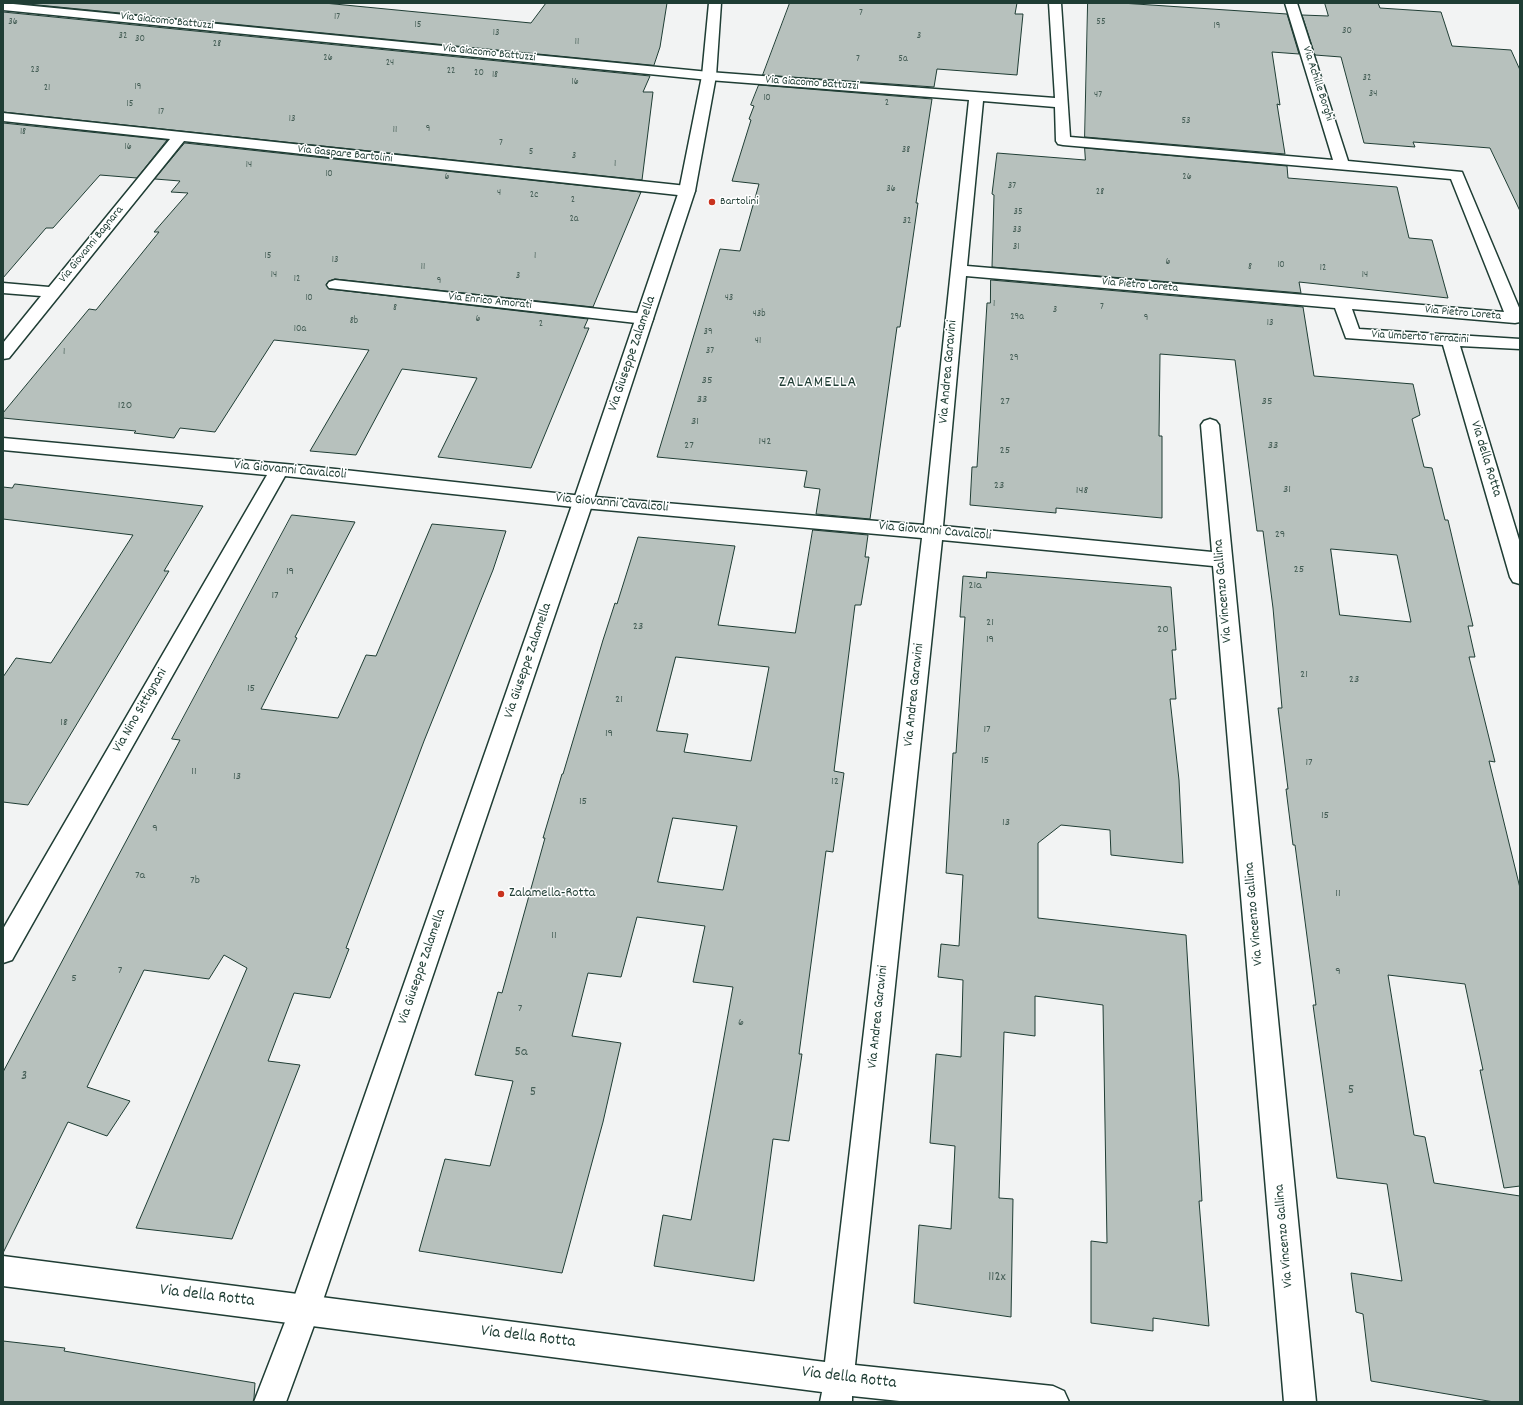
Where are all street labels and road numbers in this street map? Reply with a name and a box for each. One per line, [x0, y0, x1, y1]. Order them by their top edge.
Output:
street label: Via Giacomo Battuzzi [120, 10, 214, 34]
street label: Via Giacomo Battuzzi [442, 42, 536, 66]
street label: Via Achille Borghi [1298, 45, 1336, 123]
street label: Via Giacomo Battuzzi [765, 74, 859, 94]
street label: Via Gaspare Bartolini [297, 143, 393, 167]
street label: Via Giovanni Bagnara [57, 204, 127, 286]
street label: Via Pietro Loreta [1101, 276, 1179, 296]
street label: Via Enrico Amorati [448, 290, 532, 314]
street label: Via Giuseppe Zalamella [605, 294, 661, 414]
street label: Via Pietro Loreta [1424, 304, 1502, 324]
street label: Via Andrea Garavini [936, 320, 962, 424]
street label: Via Umberto Terracini [1371, 328, 1469, 348]
street label: Via della Rotta [1466, 419, 1504, 499]
street label: Via Giovanni Cavalcoli [233, 458, 347, 484]
street label: Via Giovanni Cavalcoli [555, 491, 669, 517]
street label: Via Giovanni Cavalcoli [878, 519, 992, 545]
street label: Via Vincenzo Gallina [1211, 539, 1237, 643]
street label: Via Giuseppe Zalamella [501, 601, 557, 721]
street label: Via Andrea Garavini [901, 643, 929, 747]
street label: Via Nino Sittignani [110, 666, 172, 756]
street label: Via Vincenzo Gallina [1242, 862, 1268, 966]
street label: Via Giuseppe Zalamella [395, 907, 451, 1027]
street label: Via Andrea Garavini [865, 965, 893, 1069]
street label: Via Vincenzo Gallina [1272, 1184, 1298, 1288]
street label: Via della Rotta [159, 1281, 255, 1313]
street label: Via della Rotta [480, 1322, 576, 1354]
street label: Via della Rotta [801, 1363, 897, 1395]

